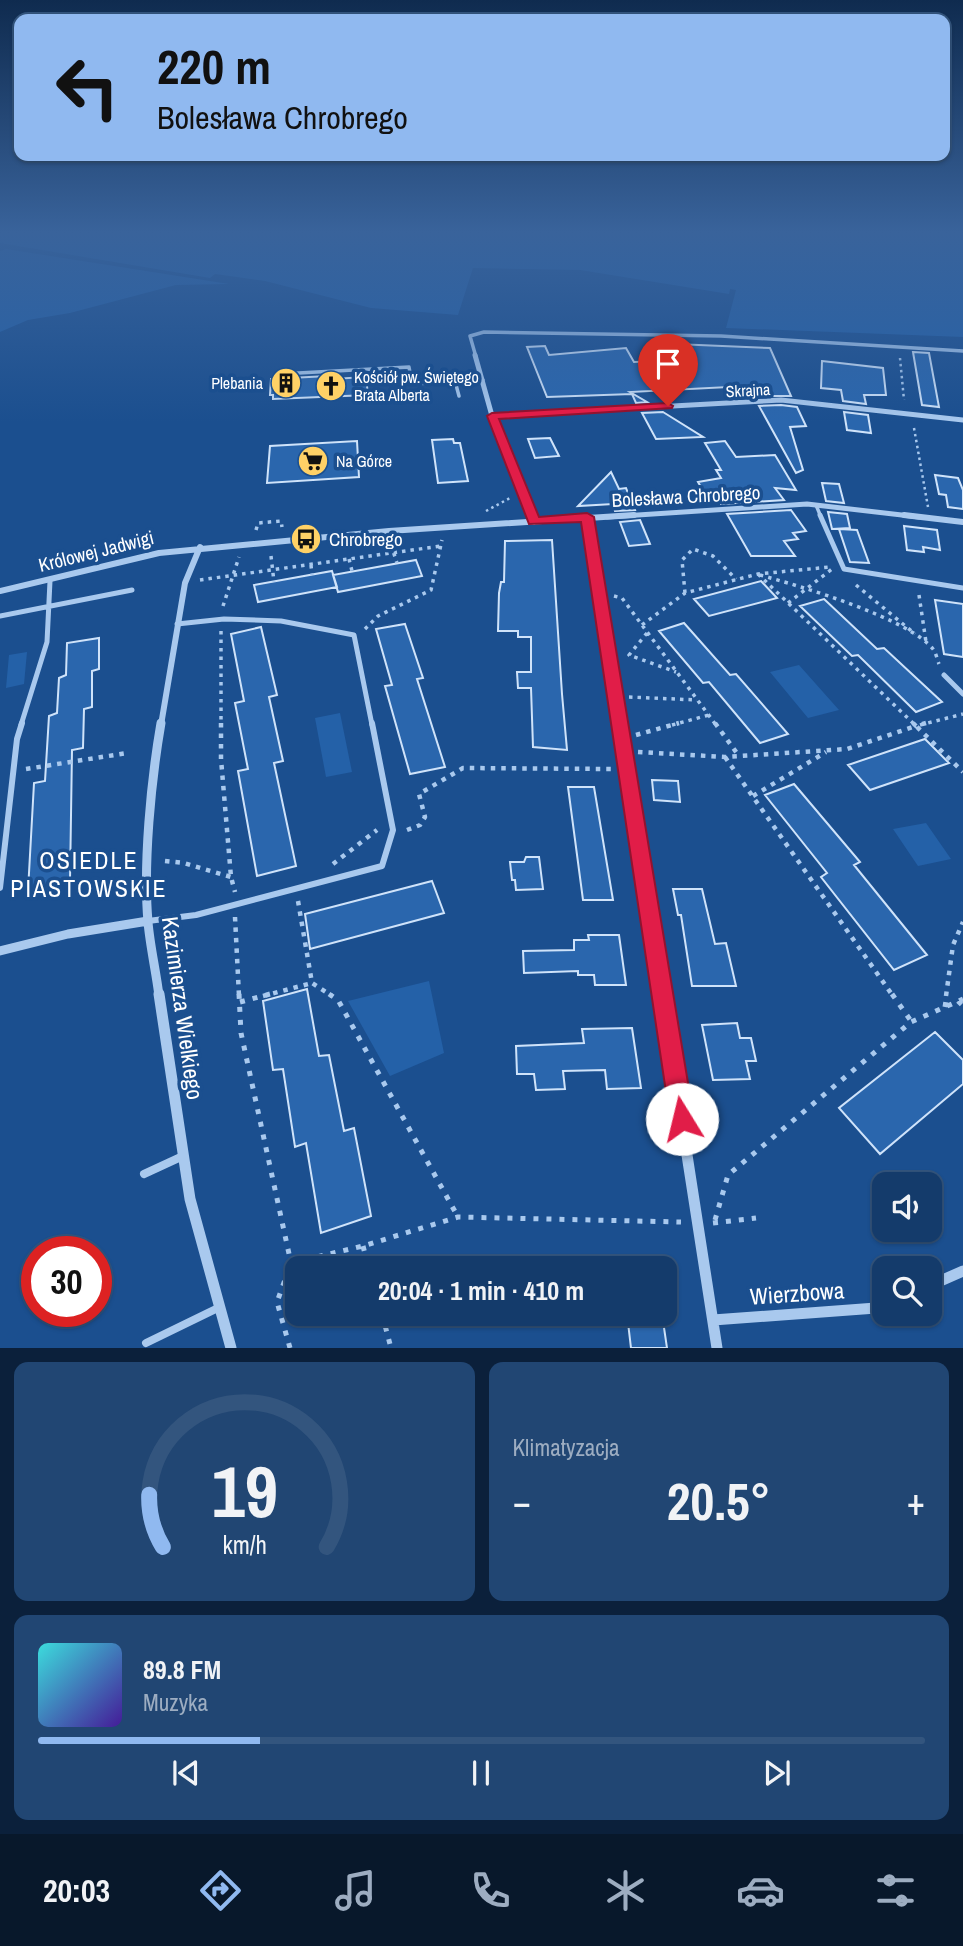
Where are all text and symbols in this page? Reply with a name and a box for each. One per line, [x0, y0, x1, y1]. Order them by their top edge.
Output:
text: 220 m [157, 33, 271, 99]
icon: left [42, 42, 133, 133]
text: Bolesława Chrobrego [157, 96, 408, 139]
pin [638, 334, 698, 406]
icon: arrive [649, 345, 687, 383]
building icon: Plebania [269, 366, 303, 400]
place label: Kościół pw. Świętego Brata Alberta [354, 366, 479, 406]
church icon: Kościół pw. Świętego Brata Alberta [314, 369, 348, 403]
place label: Plebania [211, 372, 264, 394]
street label: Skrajna [725, 378, 771, 402]
supermarket icon: Na Górce [296, 444, 330, 478]
place label: Na Górce [336, 450, 392, 472]
street label: Bolesława Chrobrego [611, 479, 761, 513]
bus stop icon: Chrobrego [289, 522, 323, 556]
street label: Królowej Jadwigi [36, 524, 156, 578]
place label: Chrobrego [329, 526, 403, 552]
district label: OSIEDLE PIASTOWSKIE [10, 844, 168, 904]
street label: Kazimierza Wielkiego [155, 914, 211, 1102]
position arrow [645, 1082, 719, 1156]
map controls [872, 1172, 942, 1326]
button: sound [872, 1172, 942, 1242]
speed limit sign: 30 [21, 1236, 112, 1327]
button: search [872, 1256, 942, 1326]
text: 20:04 · 1 min · 410 m [378, 1273, 584, 1308]
street label: Wierzbowa [749, 1274, 846, 1312]
text: Klimatyzacja [513, 1432, 619, 1463]
text: 19 [211, 1443, 277, 1541]
text: 20.5° [667, 1466, 771, 1536]
text: − [513, 1476, 531, 1527]
text: + [907, 1476, 925, 1527]
text: km/h [222, 1528, 266, 1562]
text: 89.8 FM [143, 1652, 221, 1687]
text: Muzyka [143, 1687, 208, 1718]
icon: previous [167, 1754, 205, 1792]
icon: pause [462, 1754, 500, 1792]
icon: next [758, 1754, 796, 1792]
icon: directions [196, 1866, 245, 1915]
icon: music [331, 1866, 380, 1915]
icon: phone [466, 1866, 515, 1915]
icon: climate [601, 1866, 650, 1915]
icon: car [736, 1866, 785, 1915]
icon: filters [871, 1866, 920, 1915]
text: 20:03 [43, 1869, 110, 1912]

